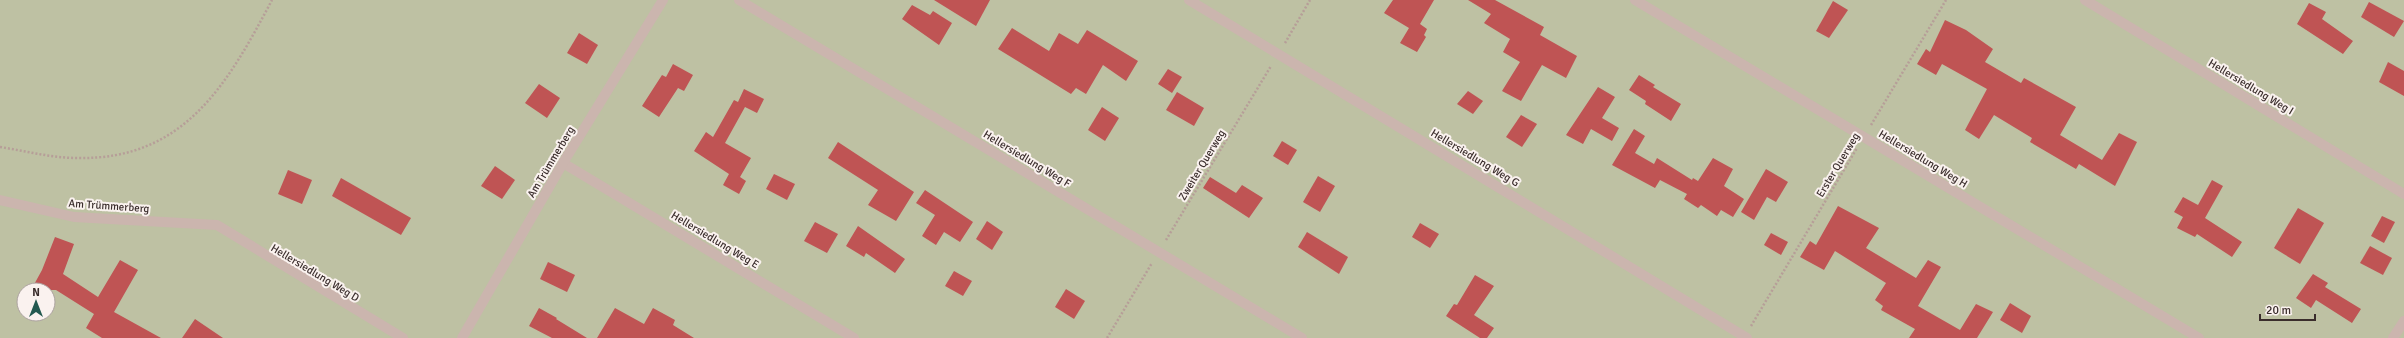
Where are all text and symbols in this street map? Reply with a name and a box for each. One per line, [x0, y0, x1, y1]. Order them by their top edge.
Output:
street label: Hellersiedlung Weg I [2206, 56, 2296, 118]
street label: Am Trümmerberg [525, 124, 578, 200]
street label: Hellersiedlung Weg G [1428, 126, 1522, 190]
street label: Zweiter Querweg [1176, 127, 1228, 203]
street label: Hellersiedlung Weg H [1876, 127, 1970, 191]
street label: Hellersiedlung Weg F [981, 128, 1073, 190]
street label: Erster Querweg [1814, 130, 1862, 200]
street label: Am Trümmerberg [68, 197, 150, 215]
street label: Hellersiedlung Weg E [669, 209, 761, 271]
street label: Hellersiedlung Weg D [268, 241, 362, 305]
north arrow [16, 282, 56, 322]
text: N [32, 286, 40, 299]
scale bar [2260, 296, 2315, 322]
text: 20 m [2266, 303, 2291, 318]

